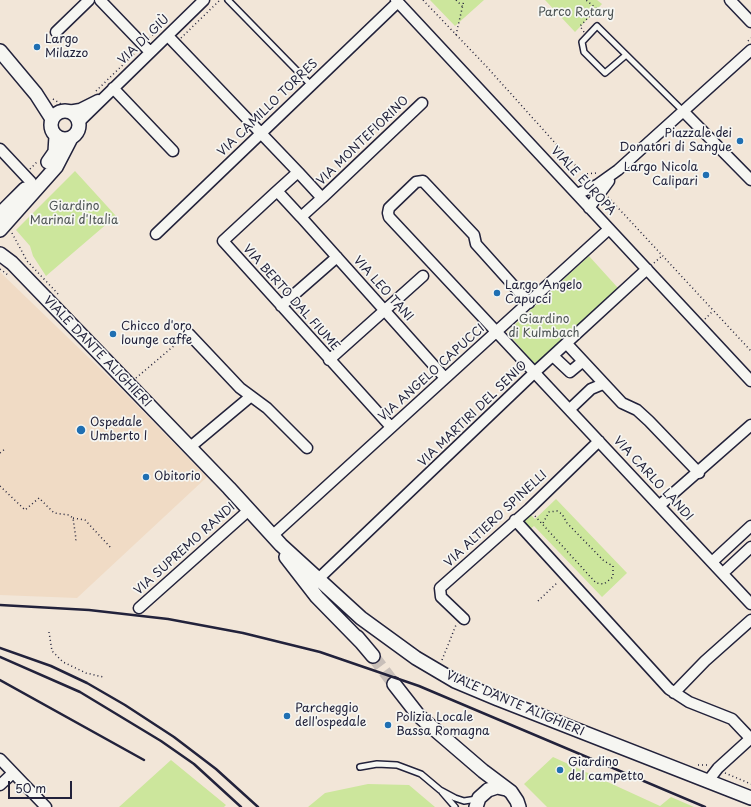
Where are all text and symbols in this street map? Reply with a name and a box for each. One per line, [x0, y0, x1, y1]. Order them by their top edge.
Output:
park label: Parco Rotary [538, 6, 614, 20]
street label: VIA DI GIÙ [116, 12, 172, 68]
place label: Largo Milazzo [45, 33, 88, 61]
marker: Largo Milazzo [32, 42, 42, 52]
street label: VIA CAMILLO TORRES [215, 56, 321, 160]
street label: VIA MONTEFIORINO [314, 93, 412, 189]
place label: Piazzale dei Donatori di Sangue [619, 127, 732, 155]
marker: Piazzale dei Donatori di Sangue [735, 136, 745, 146]
street label: VIALE EUROPA [548, 144, 618, 218]
place label: Largo Nicola Calipari [624, 161, 698, 189]
marker: Largo Nicola Calipari [701, 170, 711, 180]
park label: Giardino Marinai d'Italia [30, 200, 118, 228]
street label: VIA BERTO DAL FIUME [240, 242, 342, 354]
street label: VIA LEO TANI [350, 254, 416, 324]
place label: Largo Angelo Capucci [505, 279, 582, 307]
marker: Largo Angelo Capucci [492, 288, 502, 298]
street label: VIALE DANTE ALIGHIERI [40, 294, 154, 410]
park label: Giardino di Kulmbach [508, 313, 580, 341]
place label: Chicco d'oro lounge caffe [121, 320, 192, 348]
street label: VIA ANGELO CAPUCCI [376, 322, 488, 424]
marker: Chicco d'oro lounge caffe [108, 329, 118, 339]
street label: VIA MARTIRI DEL SENIO [416, 358, 530, 470]
place label: Ospedale Umberto I [90, 416, 148, 444]
marker: Ospedale Umberto I [75, 424, 87, 436]
street label: VIA CARLO LANDI [610, 434, 696, 524]
street label: VIA ALTIERO SPINELLI [442, 468, 550, 570]
place label: Obitorio [154, 470, 201, 484]
marker: Obitorio [141, 472, 151, 482]
street label: VIA SUPREMO RANDI [132, 500, 238, 598]
street label: VIALE DANTE ALIGHIERI [444, 668, 586, 740]
place label: Parcheggio dell'ospedale [295, 702, 366, 730]
marker: Parcheggio dell'ospedale [282, 711, 292, 721]
place label: Polizia Locale Bassa Romagna [396, 711, 490, 739]
marker: Polizia Locale Bassa Romagna [383, 720, 393, 730]
place label: Giardino del campetto [568, 756, 644, 784]
marker: Giardino del campetto [555, 765, 565, 775]
scale bar [10, 773, 74, 799]
text: 50 m [15, 779, 46, 797]

